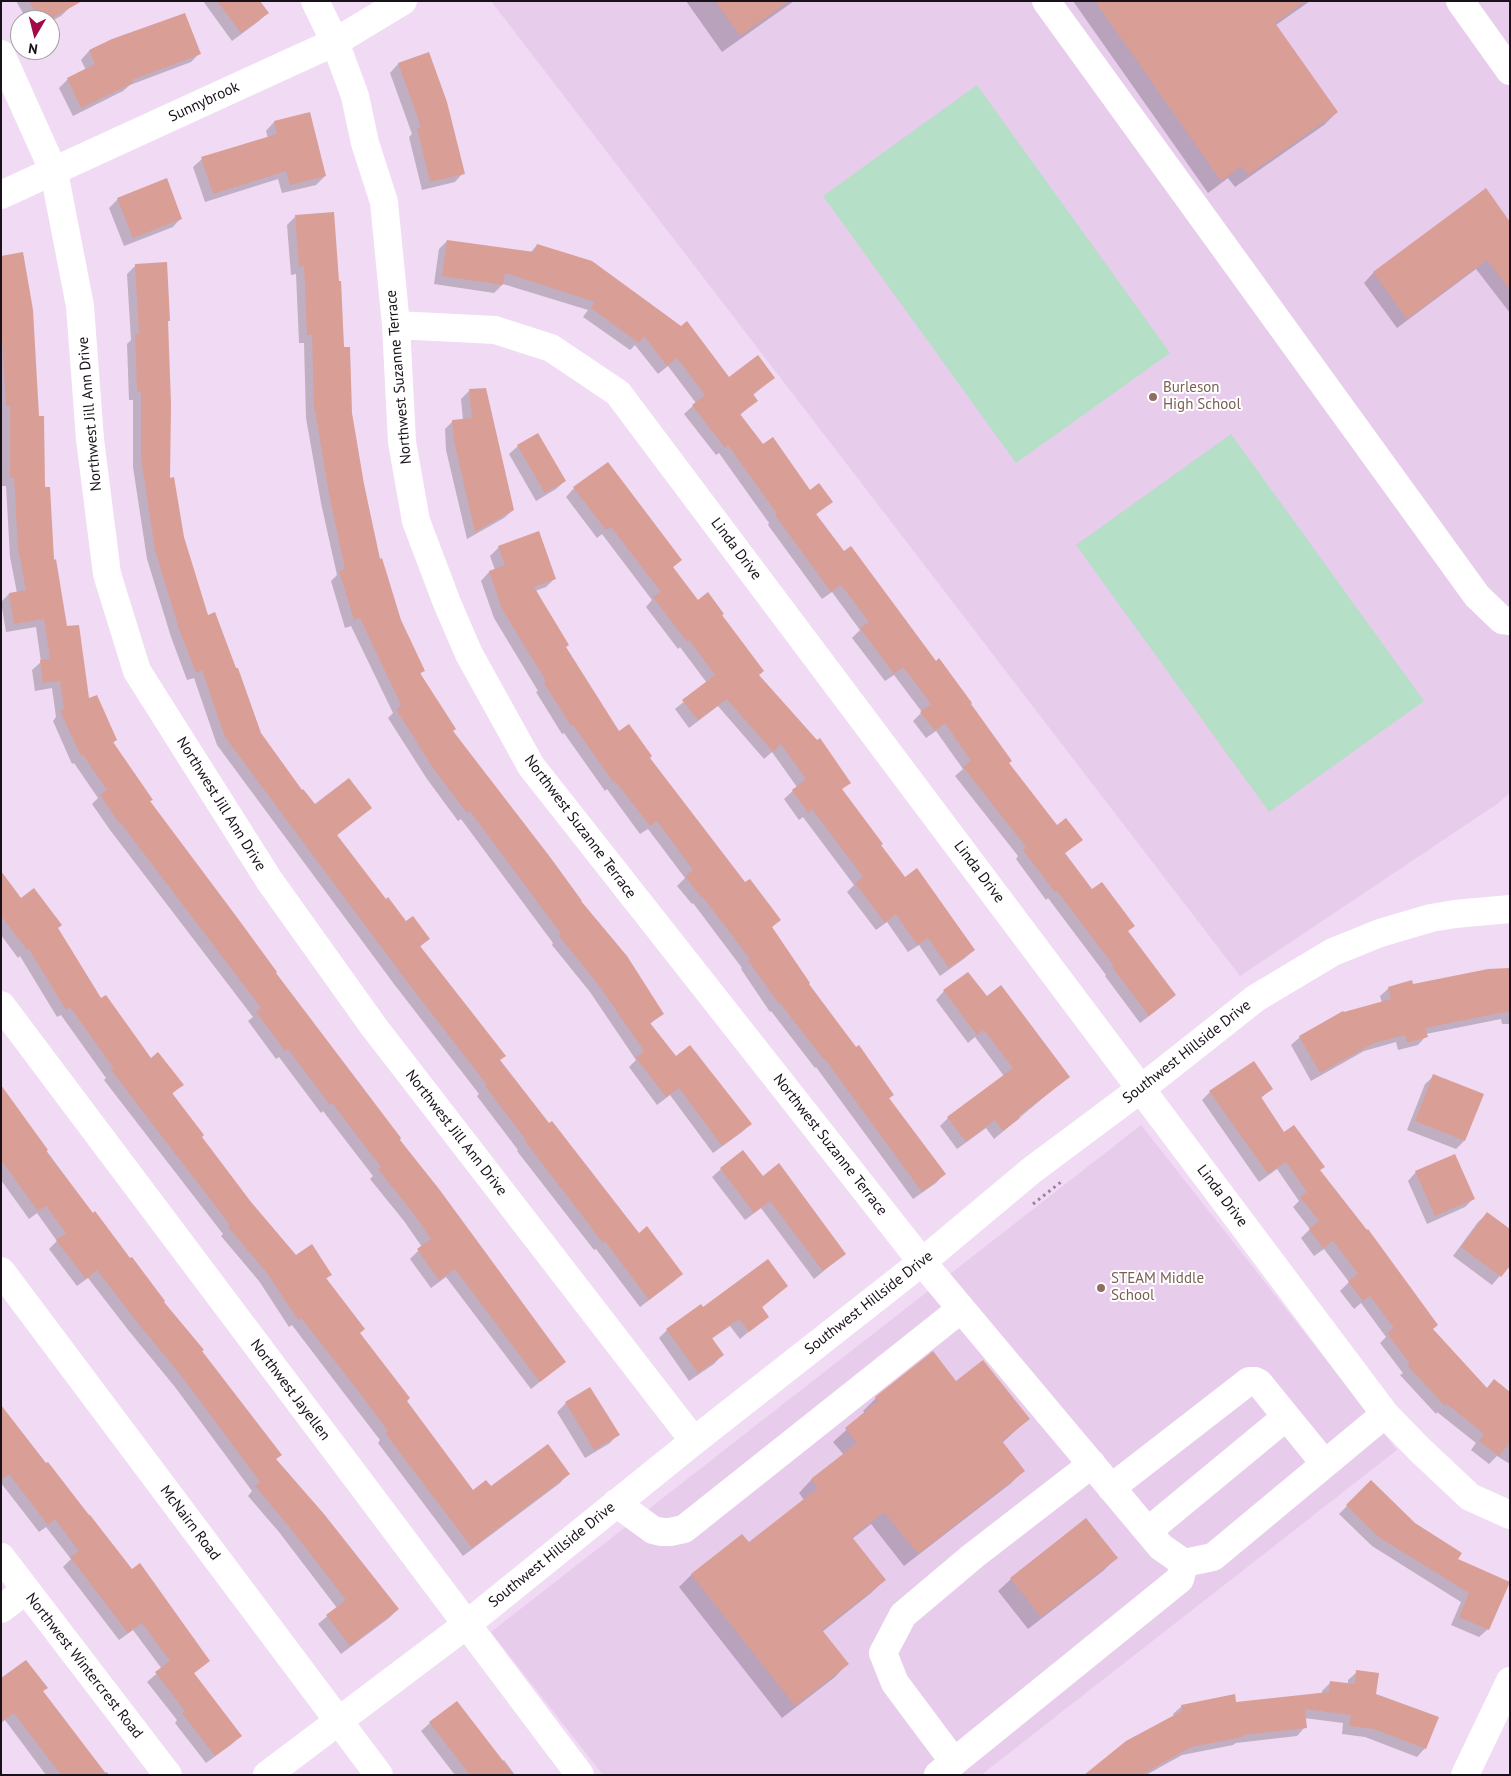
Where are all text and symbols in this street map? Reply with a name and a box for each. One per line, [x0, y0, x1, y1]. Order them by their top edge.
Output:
north arrow [10, 10, 60, 60]
text: N [27, 39, 39, 58]
street label: Sunnybrook [166, 78, 242, 126]
street label: Northwest Suzanne Terrace [382, 289, 416, 465]
street label: Northwest Jill Ann Drive [74, 336, 106, 492]
place label: Burleson High School [1163, 379, 1241, 414]
marker: Burleson High School [1147, 391, 1159, 403]
street label: Linda Drive [707, 514, 765, 584]
street label: Northwest Jill Ann Drive [172, 734, 270, 874]
street label: Northwest Suzanne Terrace [520, 752, 640, 902]
street label: Linda Drive [950, 837, 1008, 907]
street label: Southwest Hillside Drive [1119, 996, 1255, 1108]
street label: Northwest Jill Ann Drive [401, 1066, 511, 1200]
street label: Northwest Suzanne Terrace [769, 1071, 891, 1219]
street label: Linda Drive [1193, 1161, 1251, 1231]
street label: Southwest Hillside Drive [801, 1247, 937, 1359]
place label: STEAM Middle School [1111, 1270, 1204, 1305]
marker: STEAM Middle School [1095, 1282, 1107, 1294]
street label: Northwest Jayellen [246, 1336, 334, 1444]
street label: McNairn Road [156, 1482, 224, 1564]
street label: Southwest Hillside Drive [485, 1498, 619, 1612]
street label: Northwest Wintercrest Road [22, 1590, 146, 1742]

